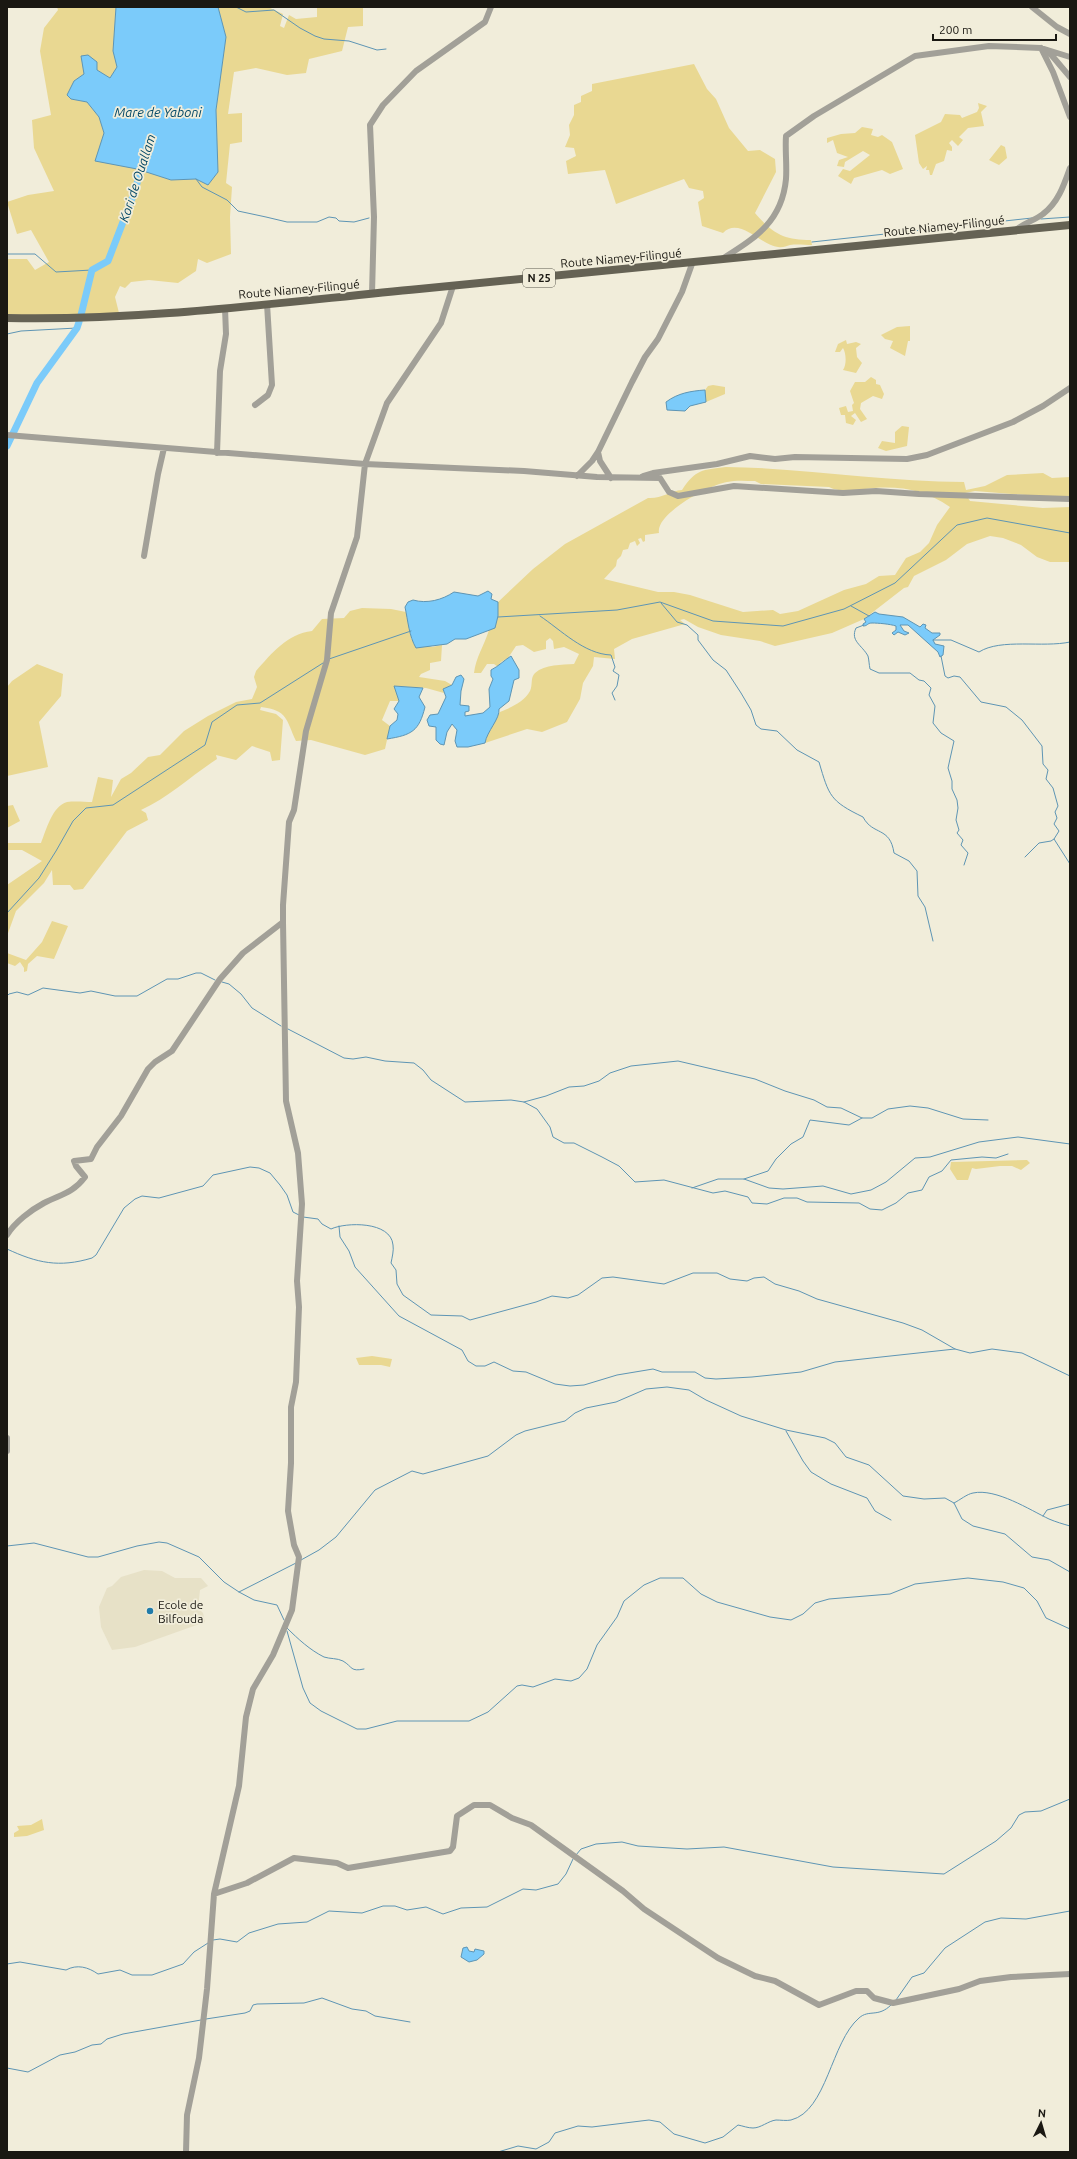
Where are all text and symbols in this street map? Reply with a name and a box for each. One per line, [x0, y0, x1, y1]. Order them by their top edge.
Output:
scale bar [933, 16, 1056, 42]
text: 200 m [939, 23, 972, 36]
water label: Mare de Yaboni [114, 105, 203, 119]
water label: Kori de Ouallam [116, 132, 158, 224]
street label: Route Niamey-Filingué [883, 213, 1005, 239]
street label: Route Niamey-Filingué [560, 246, 682, 270]
road number: N 25 [523, 269, 555, 287]
street label: Route Niamey-Filingué [238, 277, 360, 301]
place label: Ecole de Bilfouda [158, 1598, 203, 1625]
marker: Ecole de Bilfouda [145, 1606, 155, 1616]
north arrow [1021, 2103, 1061, 2143]
text: N [1037, 2107, 1046, 2119]

